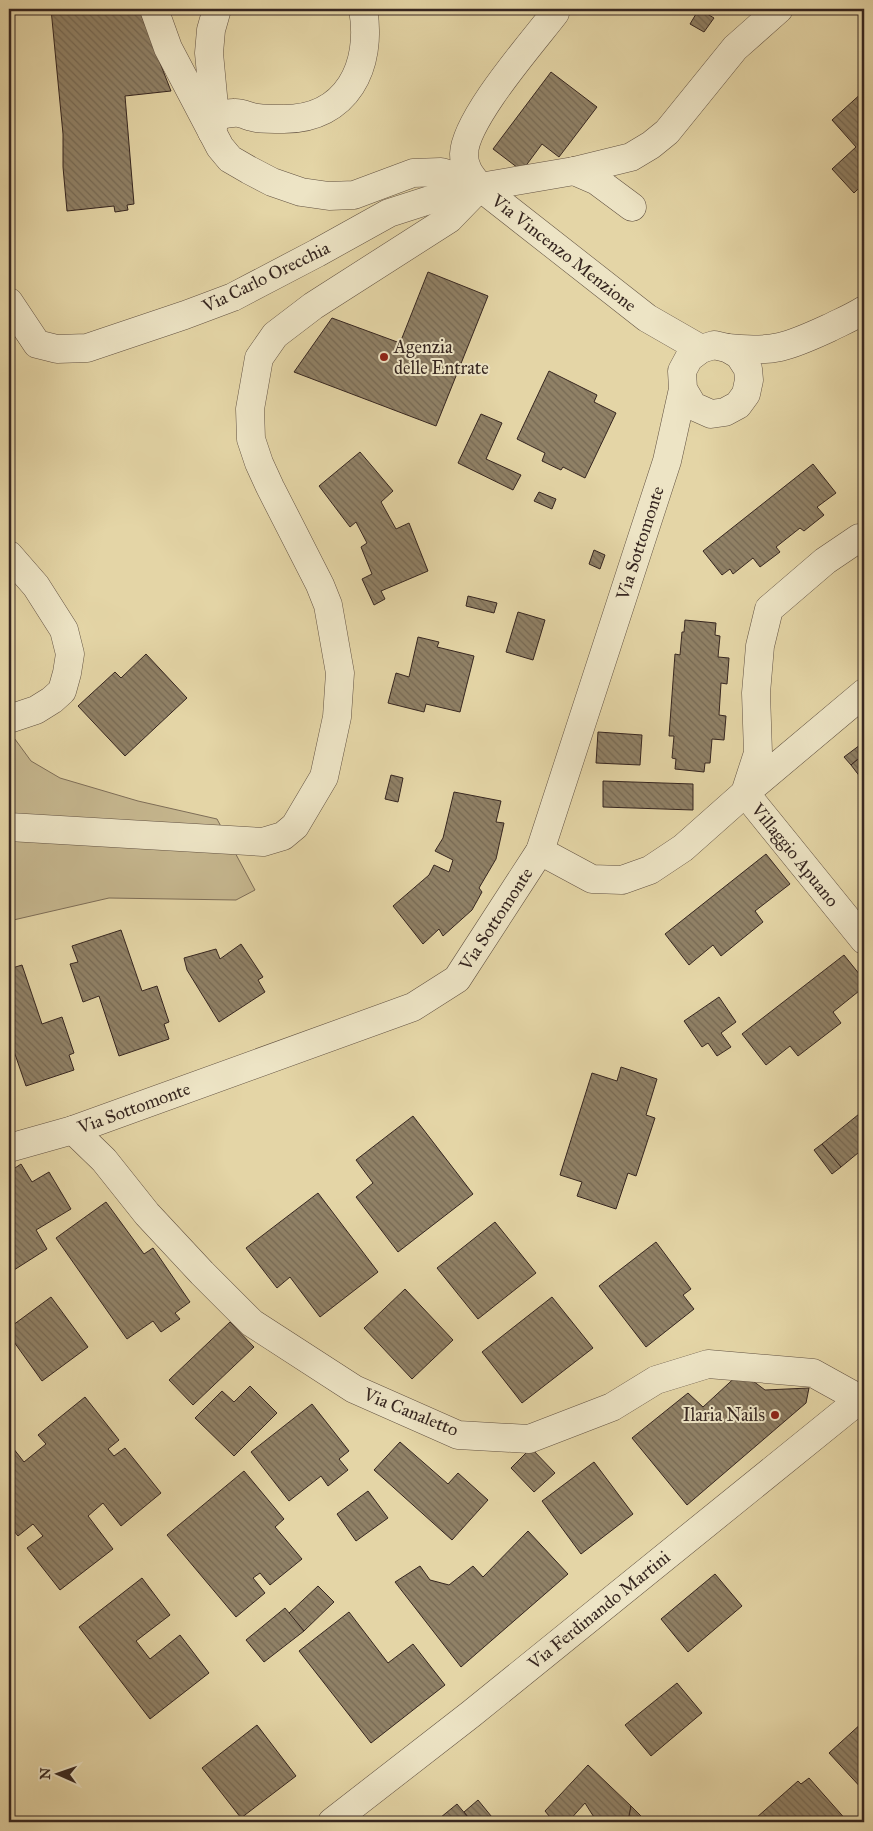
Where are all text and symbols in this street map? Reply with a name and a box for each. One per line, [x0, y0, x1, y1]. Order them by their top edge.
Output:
street label: Via Vincenzo Menzione [486, 189, 641, 316]
street label: Via Carlo Orecchia [198, 236, 334, 318]
place label: Agenzia delle Entrate [393, 336, 489, 379]
marker: Agenzia delle Entrate [378, 351, 390, 363]
street label: Via Sottomonte [611, 483, 669, 604]
street label: Villaggio Apuano [745, 798, 843, 912]
street label: Via Sottomonte [454, 863, 537, 975]
street label: Via Sottomonte [74, 1077, 193, 1139]
street label: Via Canaletto [359, 1383, 462, 1441]
place label: Ilaria Nails [683, 1404, 765, 1426]
marker: Ilaria Nails [769, 1409, 781, 1421]
street label: Via Ferdinando Martini [523, 1546, 675, 1675]
north arrow [32, 1748, 82, 1798]
text: N [37, 1767, 54, 1780]

